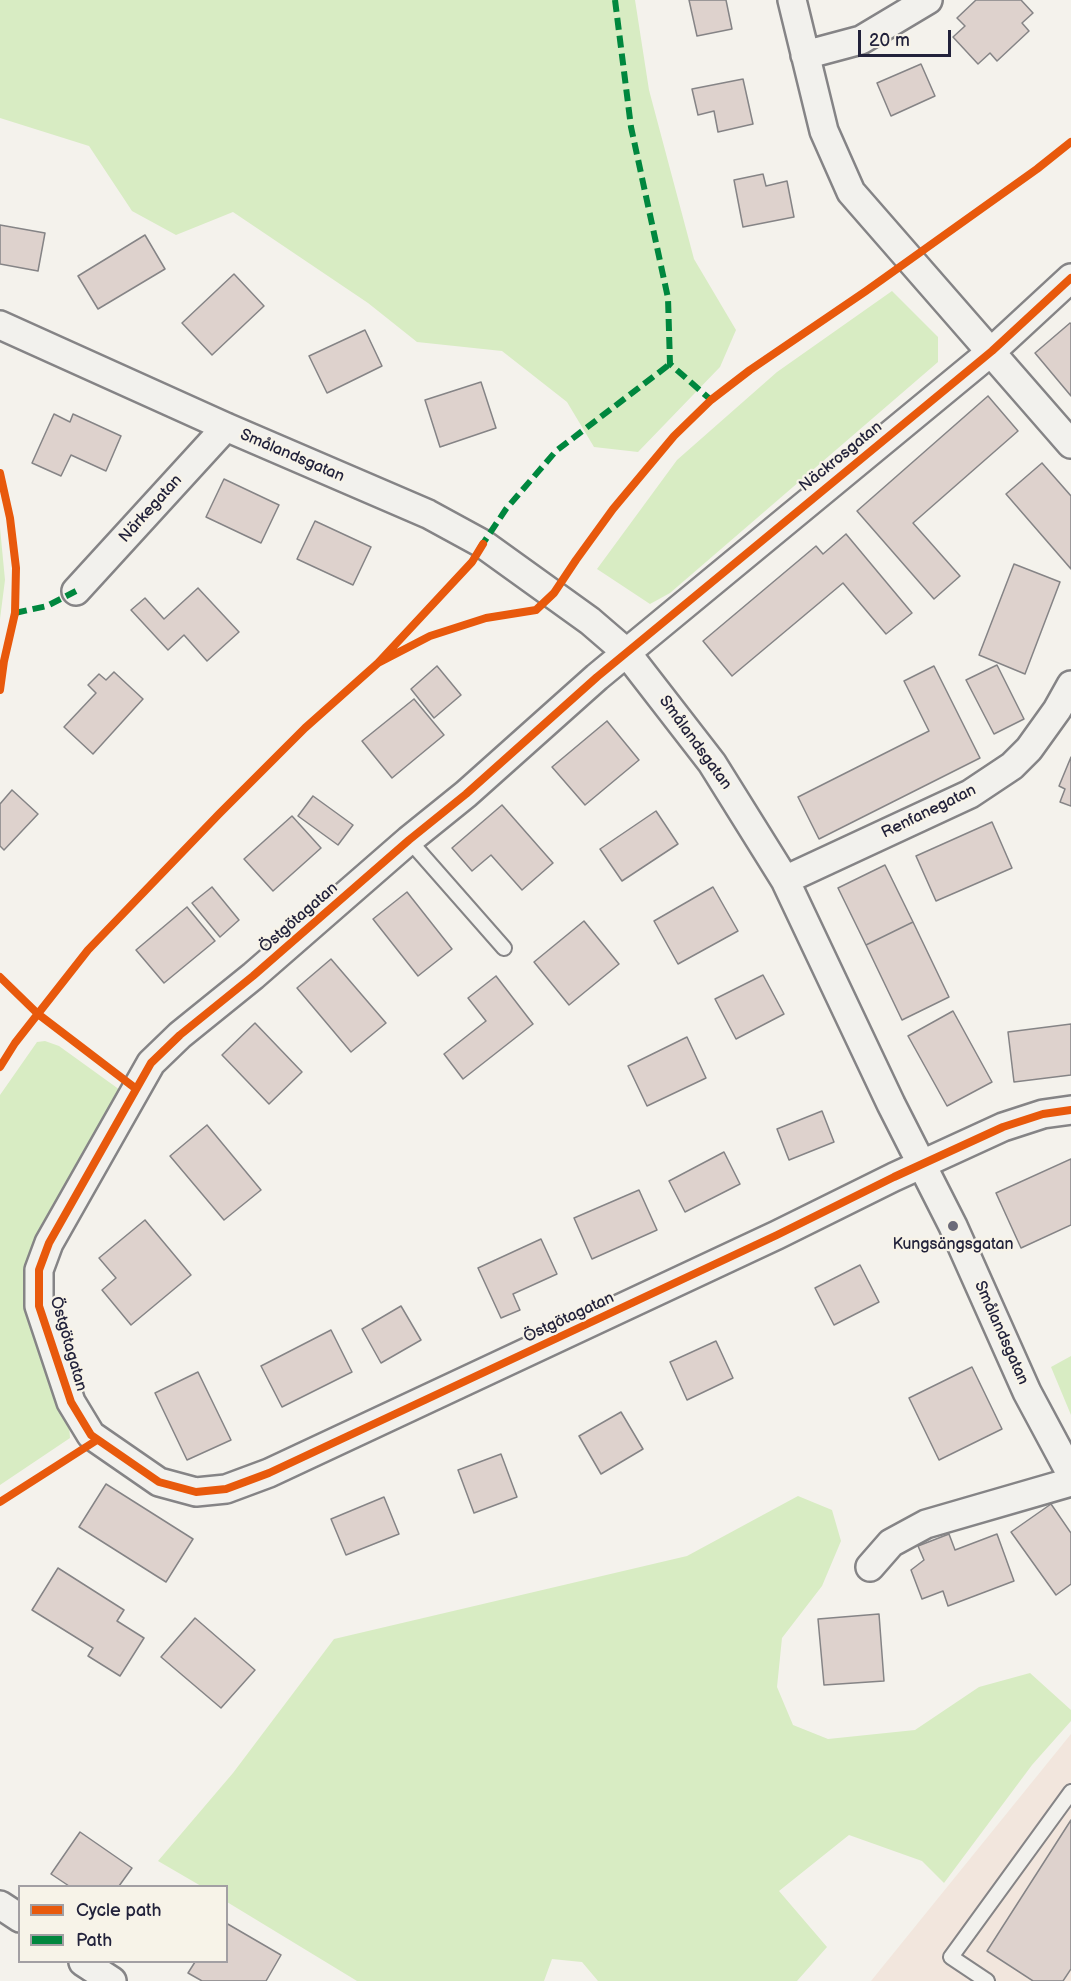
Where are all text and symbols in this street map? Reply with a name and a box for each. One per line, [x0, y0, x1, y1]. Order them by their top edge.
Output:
scale bar [861, 18, 954, 56]
text: 20 m [869, 30, 910, 51]
street label: Näckrosgatan [796, 418, 886, 496]
street label: Smålandsgatan [237, 425, 347, 487]
street label: Närkegatan [116, 471, 186, 547]
street label: Smålandsgatan [654, 692, 736, 794]
street label: Renfanegatan [879, 781, 979, 843]
street label: Östgötagatan [256, 879, 342, 957]
marker: Kungsängsgatan [946, 1219, 960, 1233]
place label: Kungsängsgatan [892, 1235, 1014, 1255]
street label: Smålandsgatan [970, 1278, 1032, 1388]
street label: Östgötagatan [521, 1289, 617, 1347]
street label: Östgötagatan [45, 1294, 91, 1394]
legend [18, 1885, 228, 1963]
text: Cycle path [76, 1900, 162, 1921]
text: Path [76, 1930, 112, 1951]

